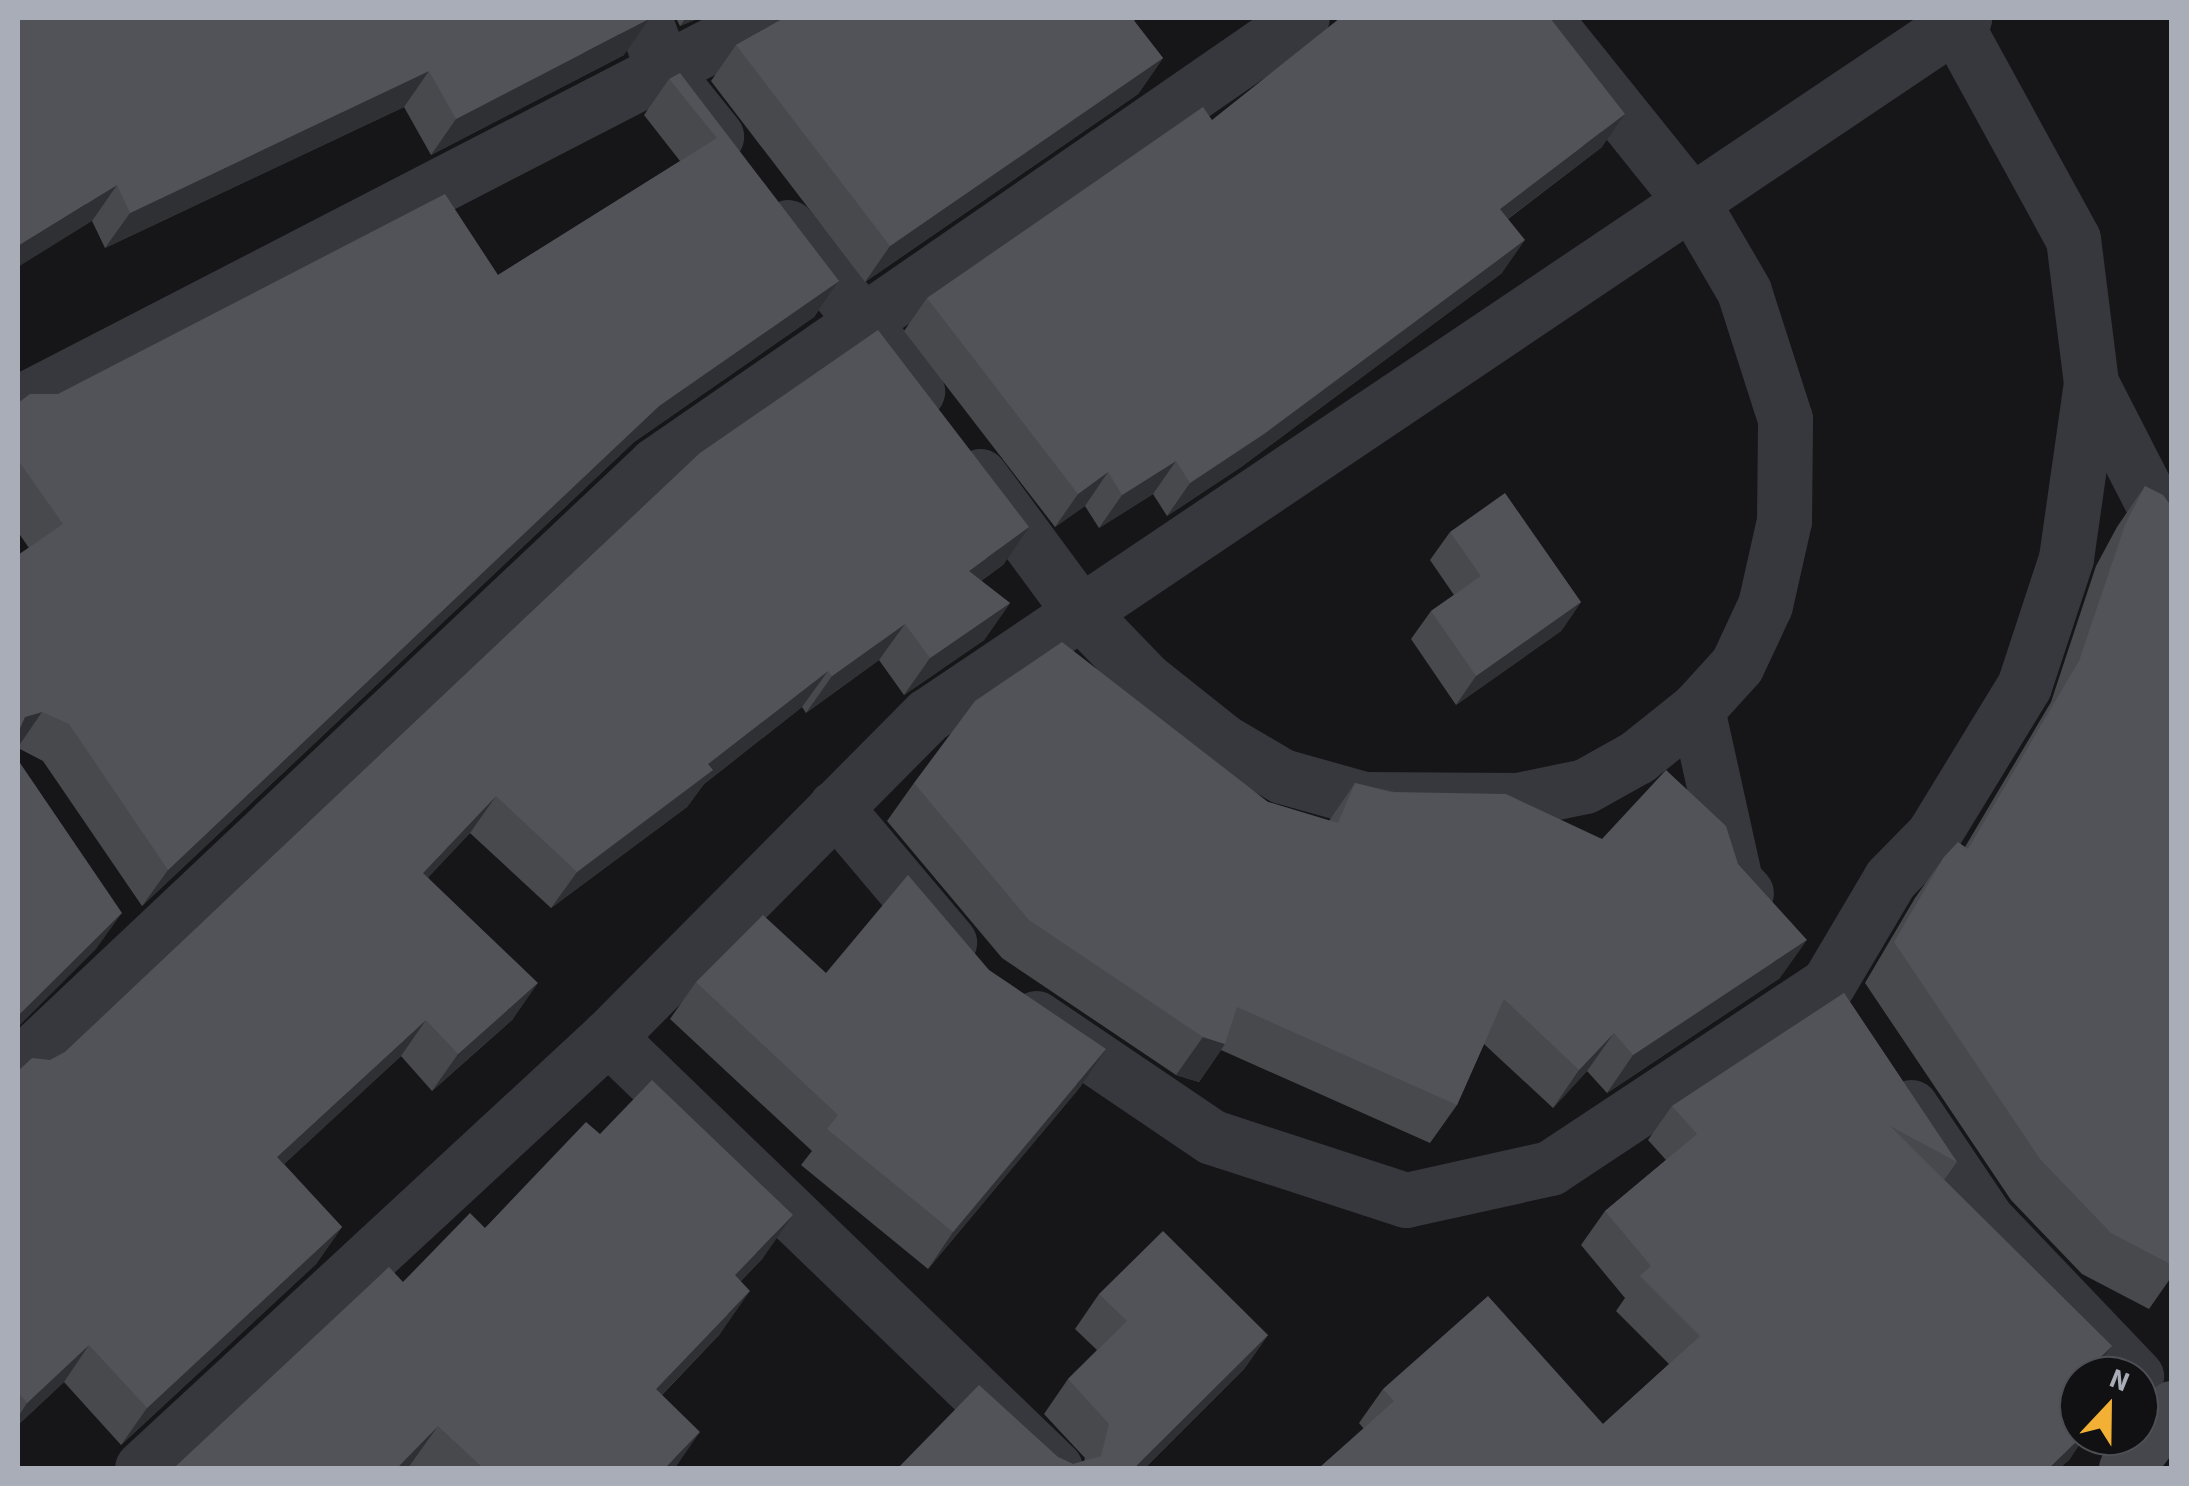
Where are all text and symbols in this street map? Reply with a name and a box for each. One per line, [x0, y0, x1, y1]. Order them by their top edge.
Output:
north arrow [2059, 1356, 2159, 1456]
text: N [2103, 1358, 2136, 1402]

